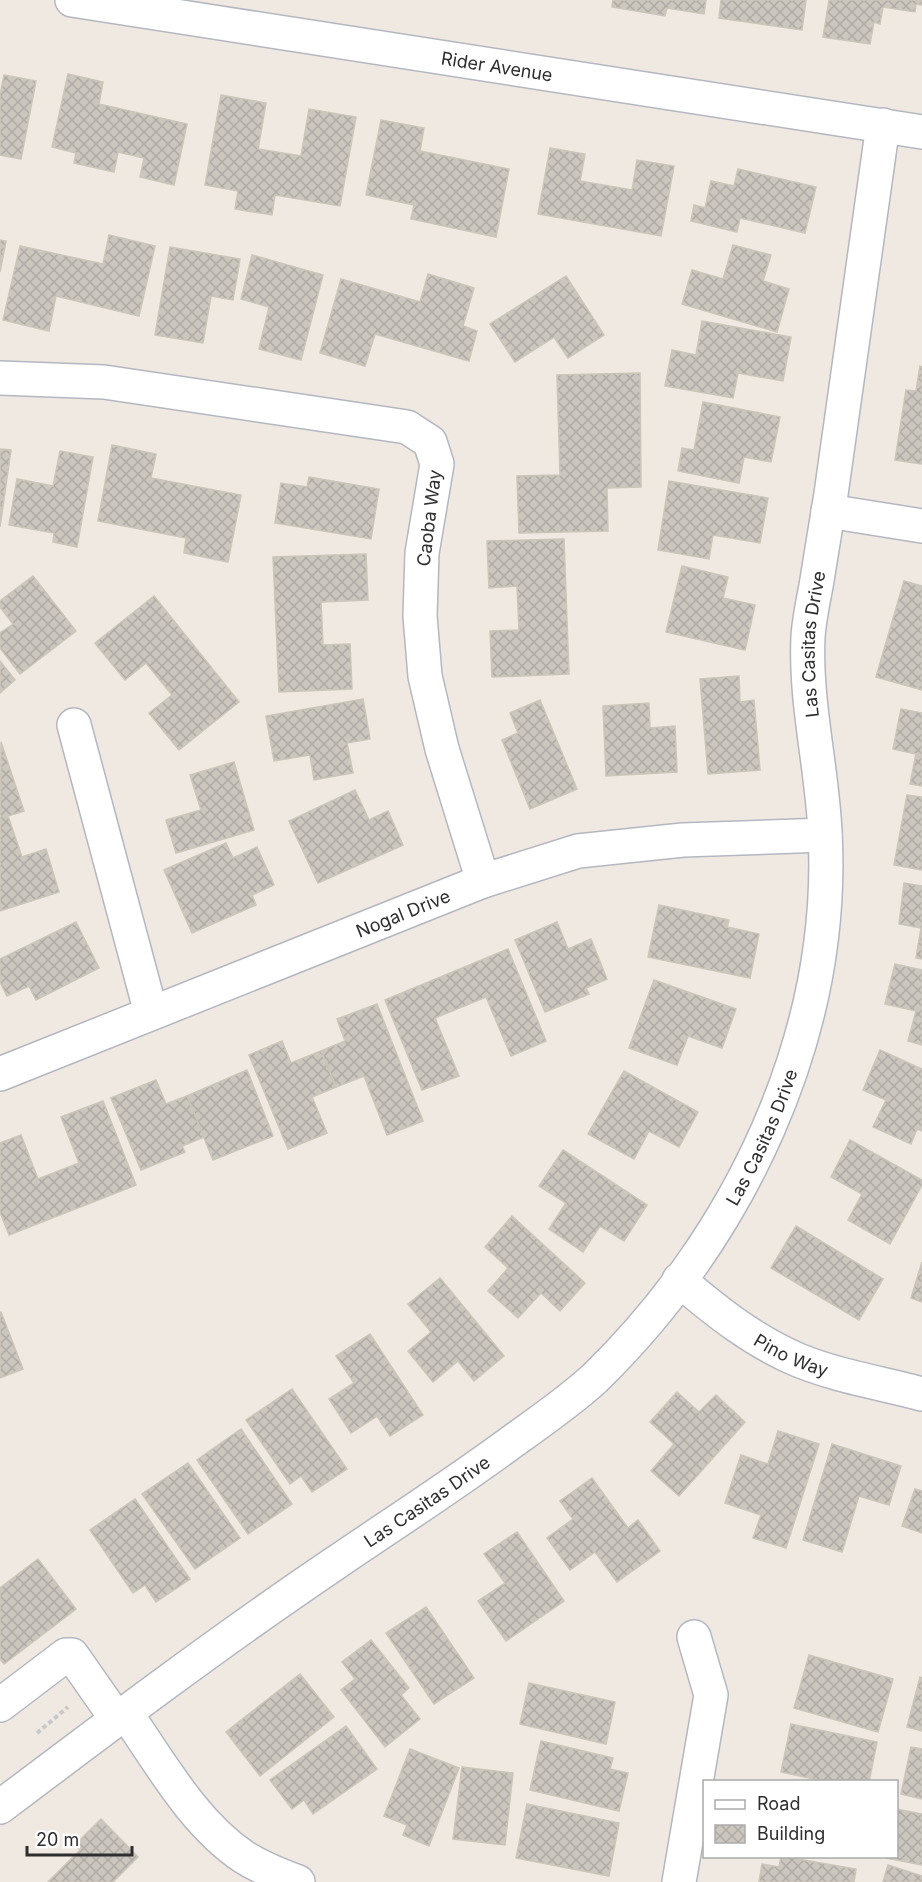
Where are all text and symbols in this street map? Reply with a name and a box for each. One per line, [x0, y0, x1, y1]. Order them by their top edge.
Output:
street label: Rider Avenue [440, 47, 554, 85]
street label: Caoba Way [413, 468, 445, 568]
street label: Las Casitas Drive [797, 569, 829, 719]
street label: Nogal Drive [353, 885, 453, 941]
street label: Las Casitas Drive [721, 1066, 801, 1209]
street label: Pino Way [750, 1329, 831, 1380]
street label: Las Casitas Drive [360, 1451, 494, 1551]
legend [703, 1780, 898, 1858]
text: Road [757, 1793, 800, 1814]
scale bar [27, 1819, 132, 1857]
text: Building [757, 1823, 825, 1844]
text: 20 m [36, 1829, 79, 1850]

